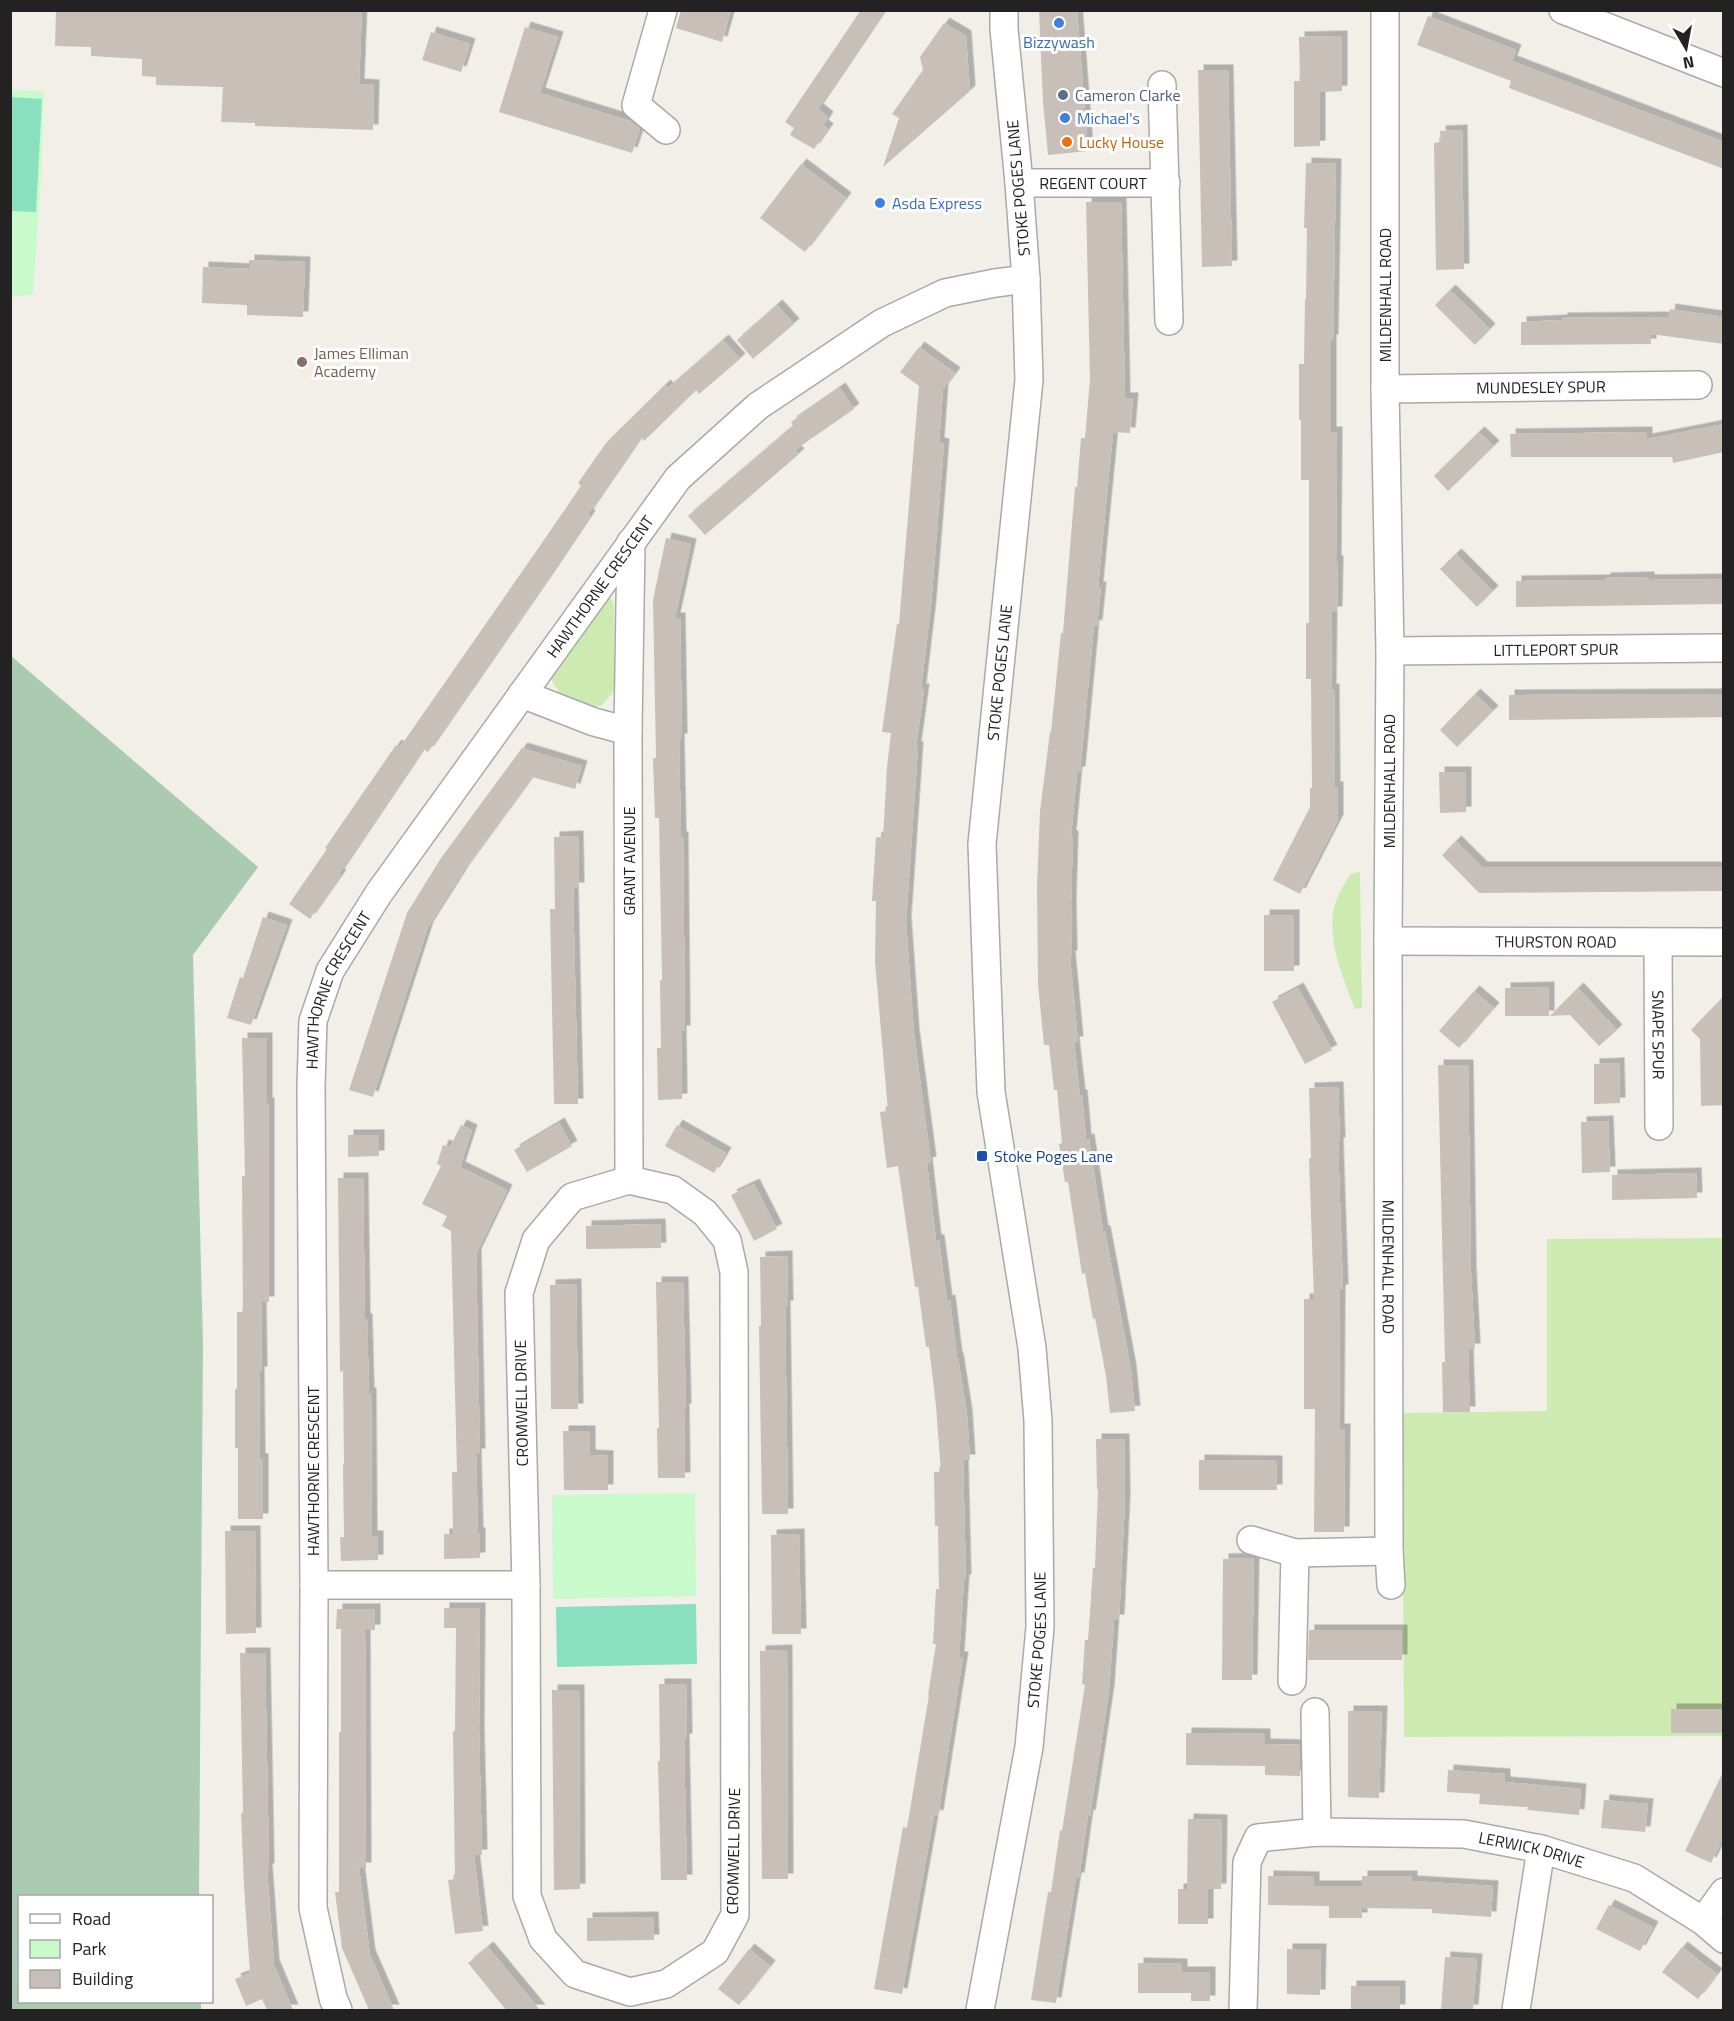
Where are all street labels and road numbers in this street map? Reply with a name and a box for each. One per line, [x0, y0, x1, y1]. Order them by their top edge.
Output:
street label: STOKE POGES LANE [1000, 119, 1036, 257]
street label: REGENT COURT [1039, 171, 1147, 195]
street label: MILDENHALL ROAD [1373, 228, 1397, 362]
street label: MUNDESLEY SPUR [1476, 374, 1606, 400]
street label: HAWTHORNE CRESCENT [540, 510, 660, 662]
street label: STOKE POGES LANE [981, 603, 1018, 742]
street label: LITTLEPORT SPUR [1493, 637, 1619, 662]
street label: MILDENHALL ROAD [1377, 714, 1401, 848]
street label: GRANT AVENUE [617, 806, 641, 916]
street label: HAWTHORNE CRESCENT [300, 906, 377, 1070]
street label: THURSTON ROAD [1495, 929, 1617, 954]
street label: SNAPE SPUR [1646, 990, 1671, 1080]
street label: MILDENHALL ROAD [1376, 1200, 1401, 1334]
street label: CROMWELL DRIVE [508, 1339, 534, 1467]
street label: HAWTHORNE CRESCENT [301, 1386, 325, 1556]
street label: STOKE POGES LANE [1021, 1571, 1052, 1709]
street label: CROMWELL DRIVE [720, 1787, 746, 1915]
street label: LERWICK DRIVE [1477, 1825, 1588, 1874]

